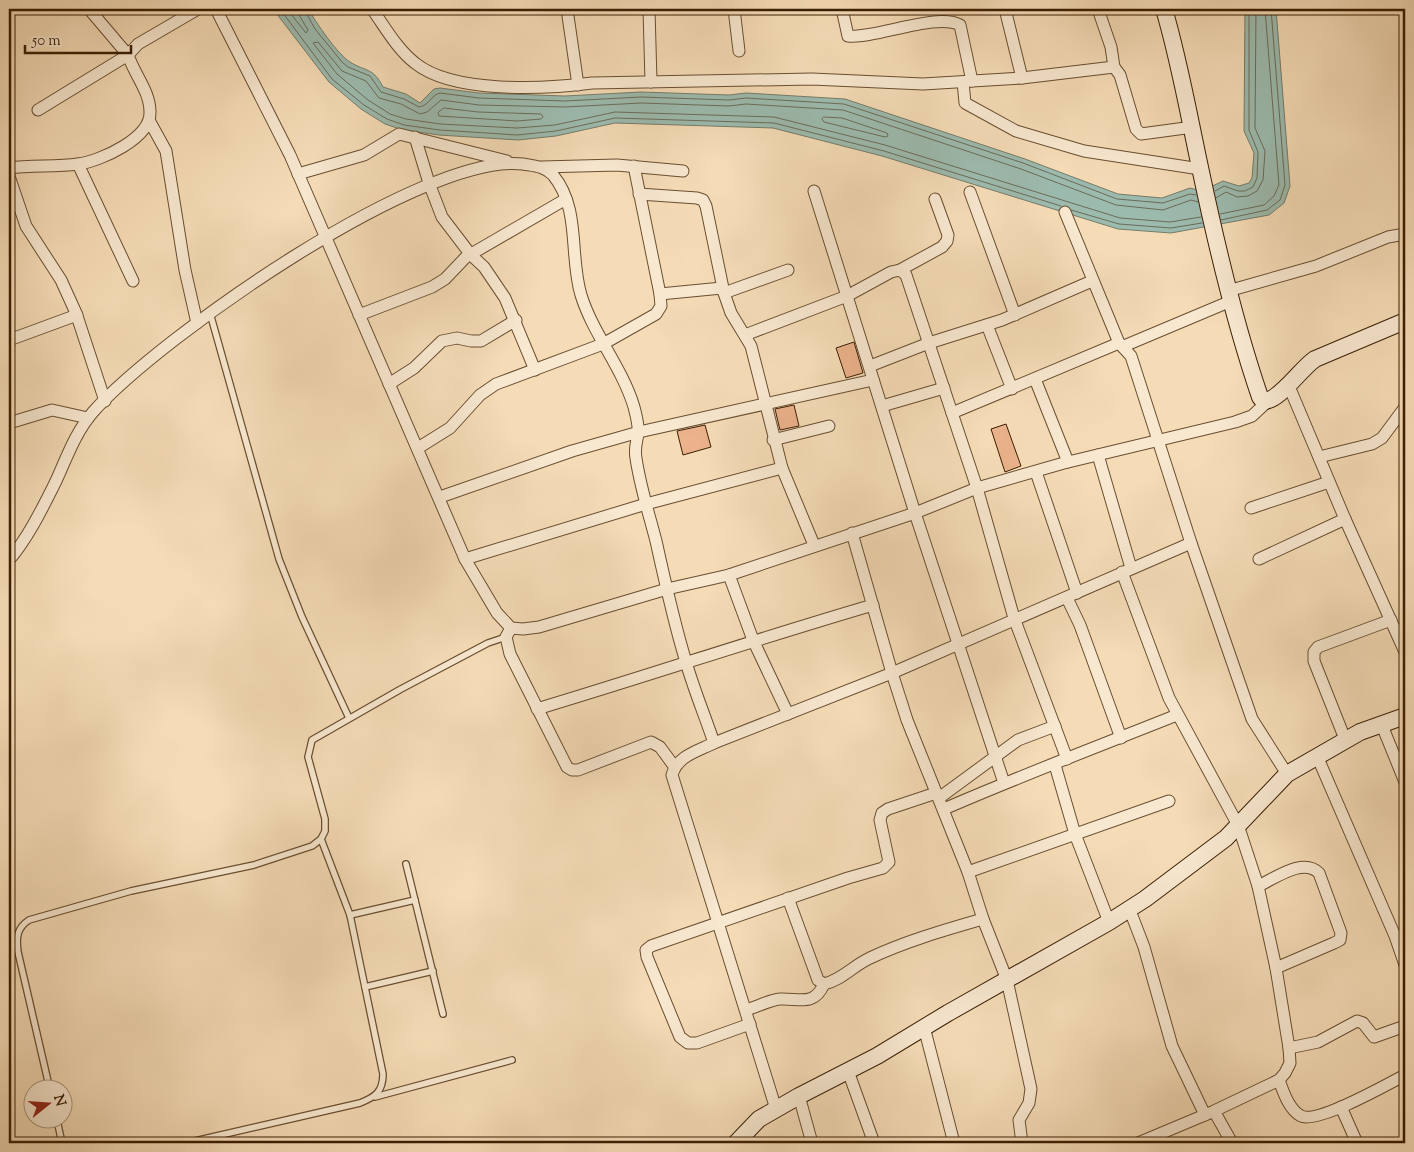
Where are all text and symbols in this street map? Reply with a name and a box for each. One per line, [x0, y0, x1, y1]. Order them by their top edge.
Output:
scale bar [25, 22, 131, 54]
text: 50 m [31, 31, 61, 52]
north arrow [22, 1080, 72, 1130]
text: N [47, 1093, 70, 1109]

